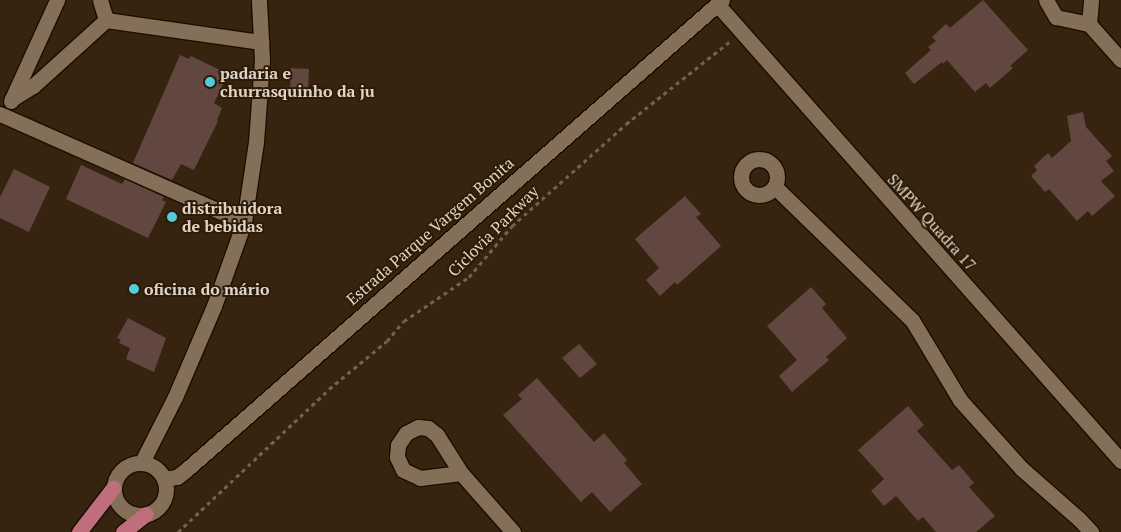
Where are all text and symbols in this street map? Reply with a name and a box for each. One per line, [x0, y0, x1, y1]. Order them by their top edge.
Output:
place label: padaria e churrasquinho da ju [220, 63, 375, 101]
marker: padaria e churrasquinho da ju [204, 76, 216, 88]
street label: Estrada Parque Vargem Bonita [342, 153, 518, 309]
street label: SMPW Quadra 17 [884, 170, 980, 274]
street label: Ciclovia Parkway [444, 182, 542, 280]
place label: distribuidora de bebidas [182, 198, 282, 236]
marker: distribuidora de bebidas [166, 211, 178, 223]
place label: oficina do mário [144, 279, 269, 299]
marker: oficina do mário [128, 283, 140, 295]

